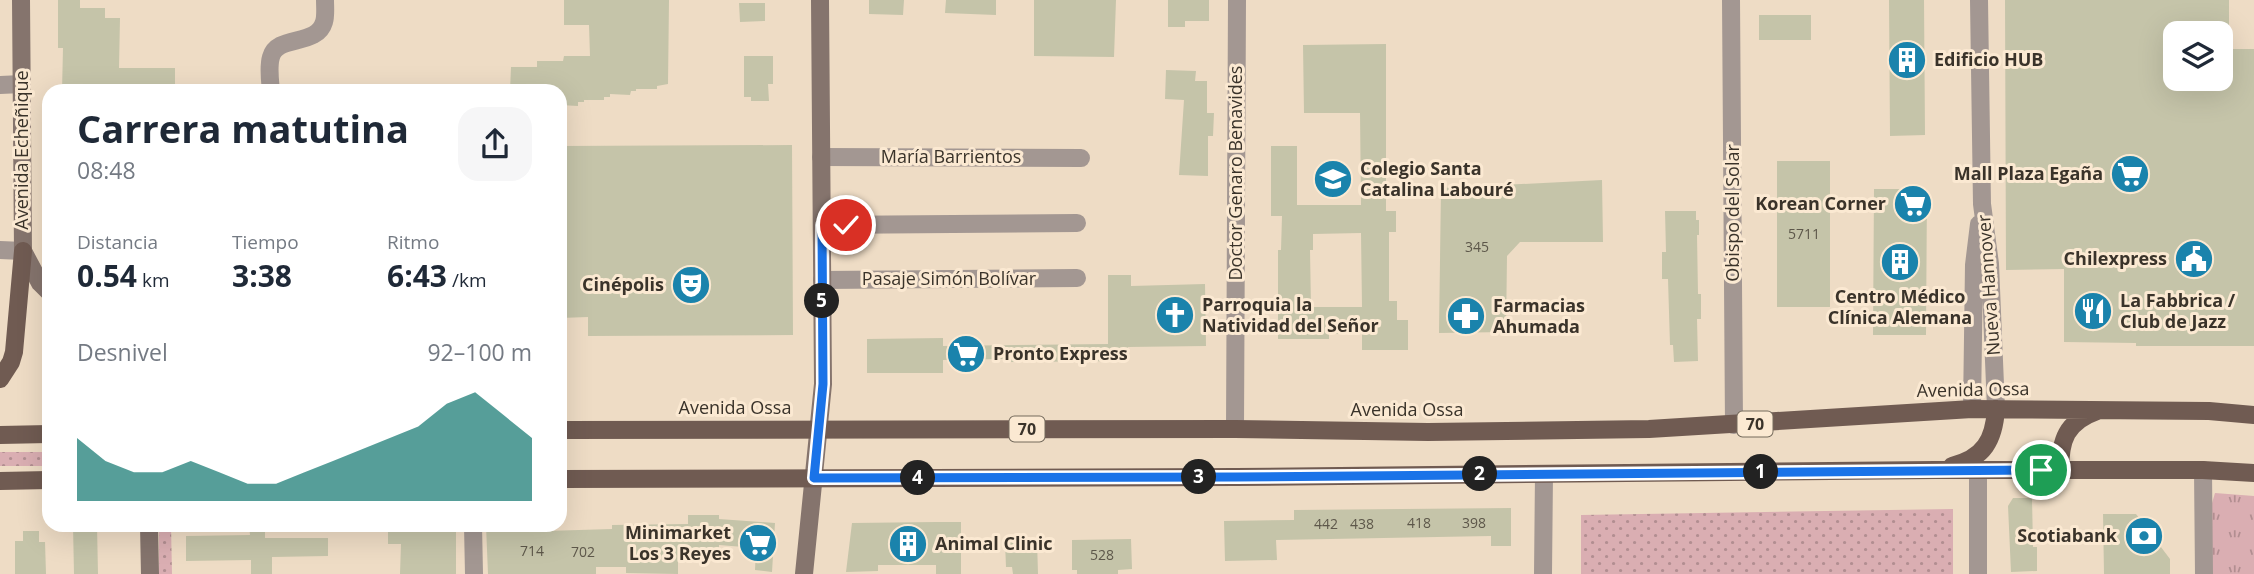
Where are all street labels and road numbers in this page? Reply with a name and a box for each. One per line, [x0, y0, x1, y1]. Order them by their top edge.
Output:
street label: Doctor Genaro Benavides [1223, 66, 1247, 280]
street label: Avenida Echeñique [9, 70, 33, 230]
street label: María Barrientos [881, 144, 1021, 168]
street label: Obispo del Solar [1720, 144, 1744, 282]
street label: Nueva Hannover [1971, 213, 2005, 356]
street label: Pasaje Simón Bolívar [862, 266, 1037, 290]
street label: Avenida Ossa [1916, 376, 2030, 402]
street label: Avenida Ossa [679, 395, 791, 419]
street label: Avenida Ossa [1351, 397, 1463, 421]
road number: 70 [1738, 412, 1772, 436]
road number: 70 [1010, 416, 1044, 442]

